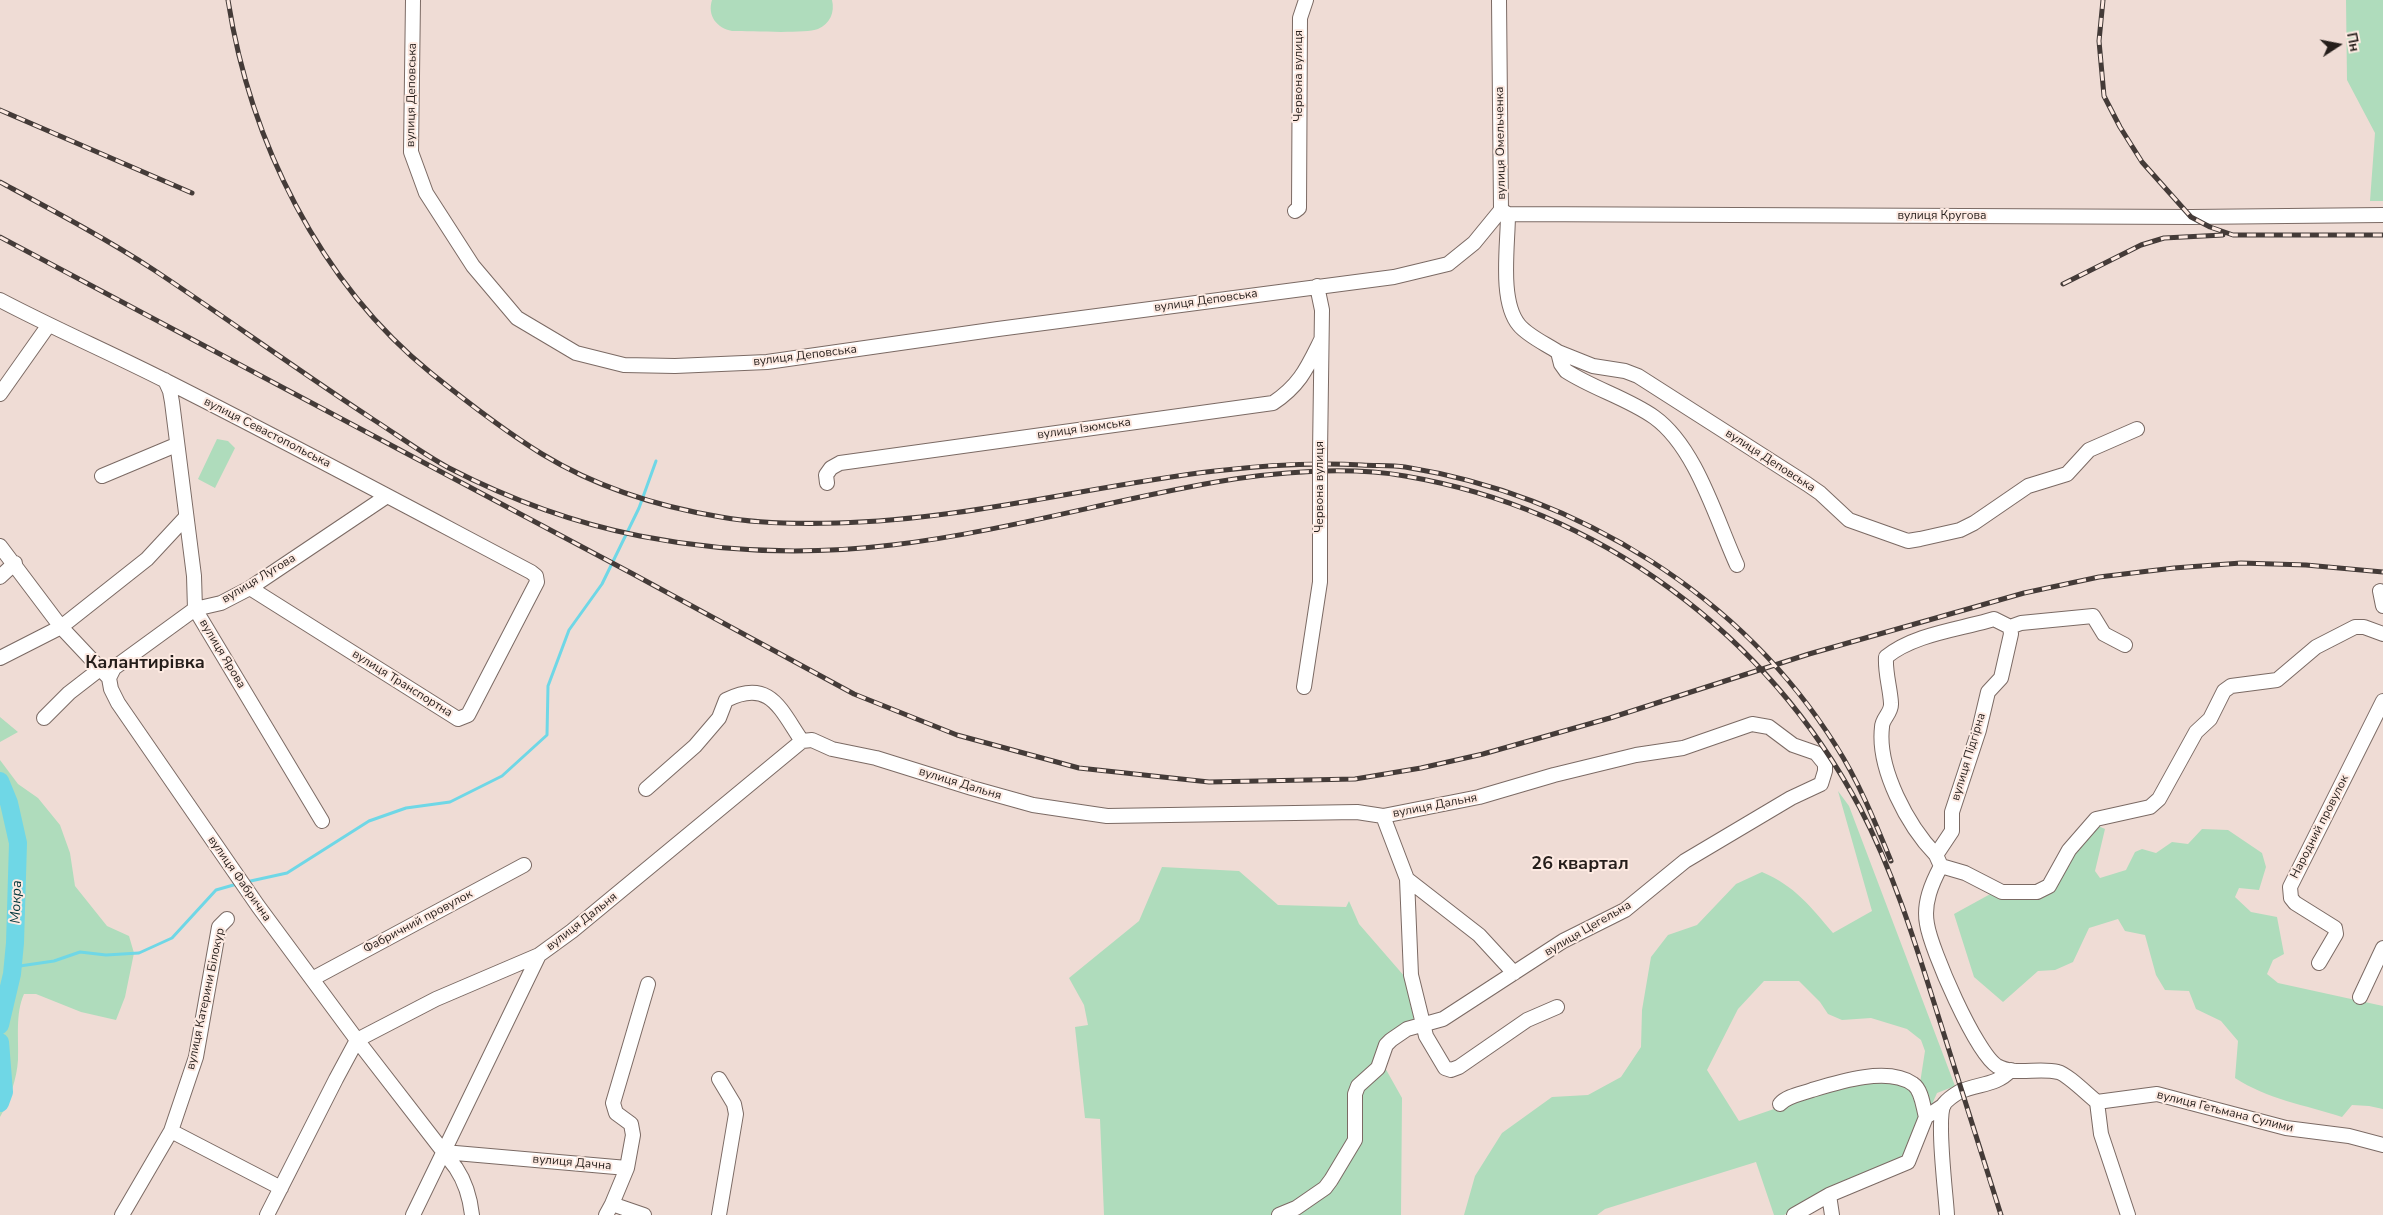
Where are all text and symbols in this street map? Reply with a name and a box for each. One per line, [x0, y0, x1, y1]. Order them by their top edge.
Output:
north arrow [2313, 20, 2363, 70]
street label: Червона вулиця [1292, 30, 1306, 122]
text: Пн [2342, 31, 2364, 53]
street label: вулиця Деповська [404, 43, 420, 147]
street label: вулиця Омельченка [1493, 86, 1509, 200]
street label: вулиця Кругова [1897, 209, 1987, 223]
street label: вулиця Деповська [1153, 287, 1259, 315]
street label: вулиця Деповська [752, 343, 858, 369]
street label: вулиця Севастопольська [201, 395, 333, 471]
street label: вулиця Ізюмська [1036, 415, 1132, 443]
street label: вулиця Деповська [1722, 427, 1818, 495]
street label: Червона вулиця [1313, 441, 1327, 533]
street label: вулиця Лугова [220, 551, 298, 607]
street label: вулиця Ярова [196, 617, 248, 691]
street label: вулиця Транспортна [349, 647, 455, 721]
district label: Калантирівка [85, 653, 205, 675]
street label: вулиця Підгірна [1949, 711, 1989, 803]
street label: вулиця Дальня [917, 765, 1003, 803]
street label: Народний провулок [2288, 773, 2352, 881]
street label: вулиця Дальня [1392, 791, 1478, 821]
street label: вулиця Фабрична [204, 834, 274, 924]
district label: 26 квартал [1531, 854, 1629, 876]
water label: Мокра [8, 880, 26, 924]
street label: Фабричний провулок [361, 887, 475, 957]
street label: вулиця Дальня [544, 890, 620, 954]
street label: вулиця Цегельна [1542, 898, 1634, 960]
street label: вулиця Катерини Білокур [184, 927, 228, 1071]
street label: вулиця Гетьмана Сулими [2155, 1088, 2295, 1136]
street label: вулиця Дачна [532, 1152, 612, 1174]

